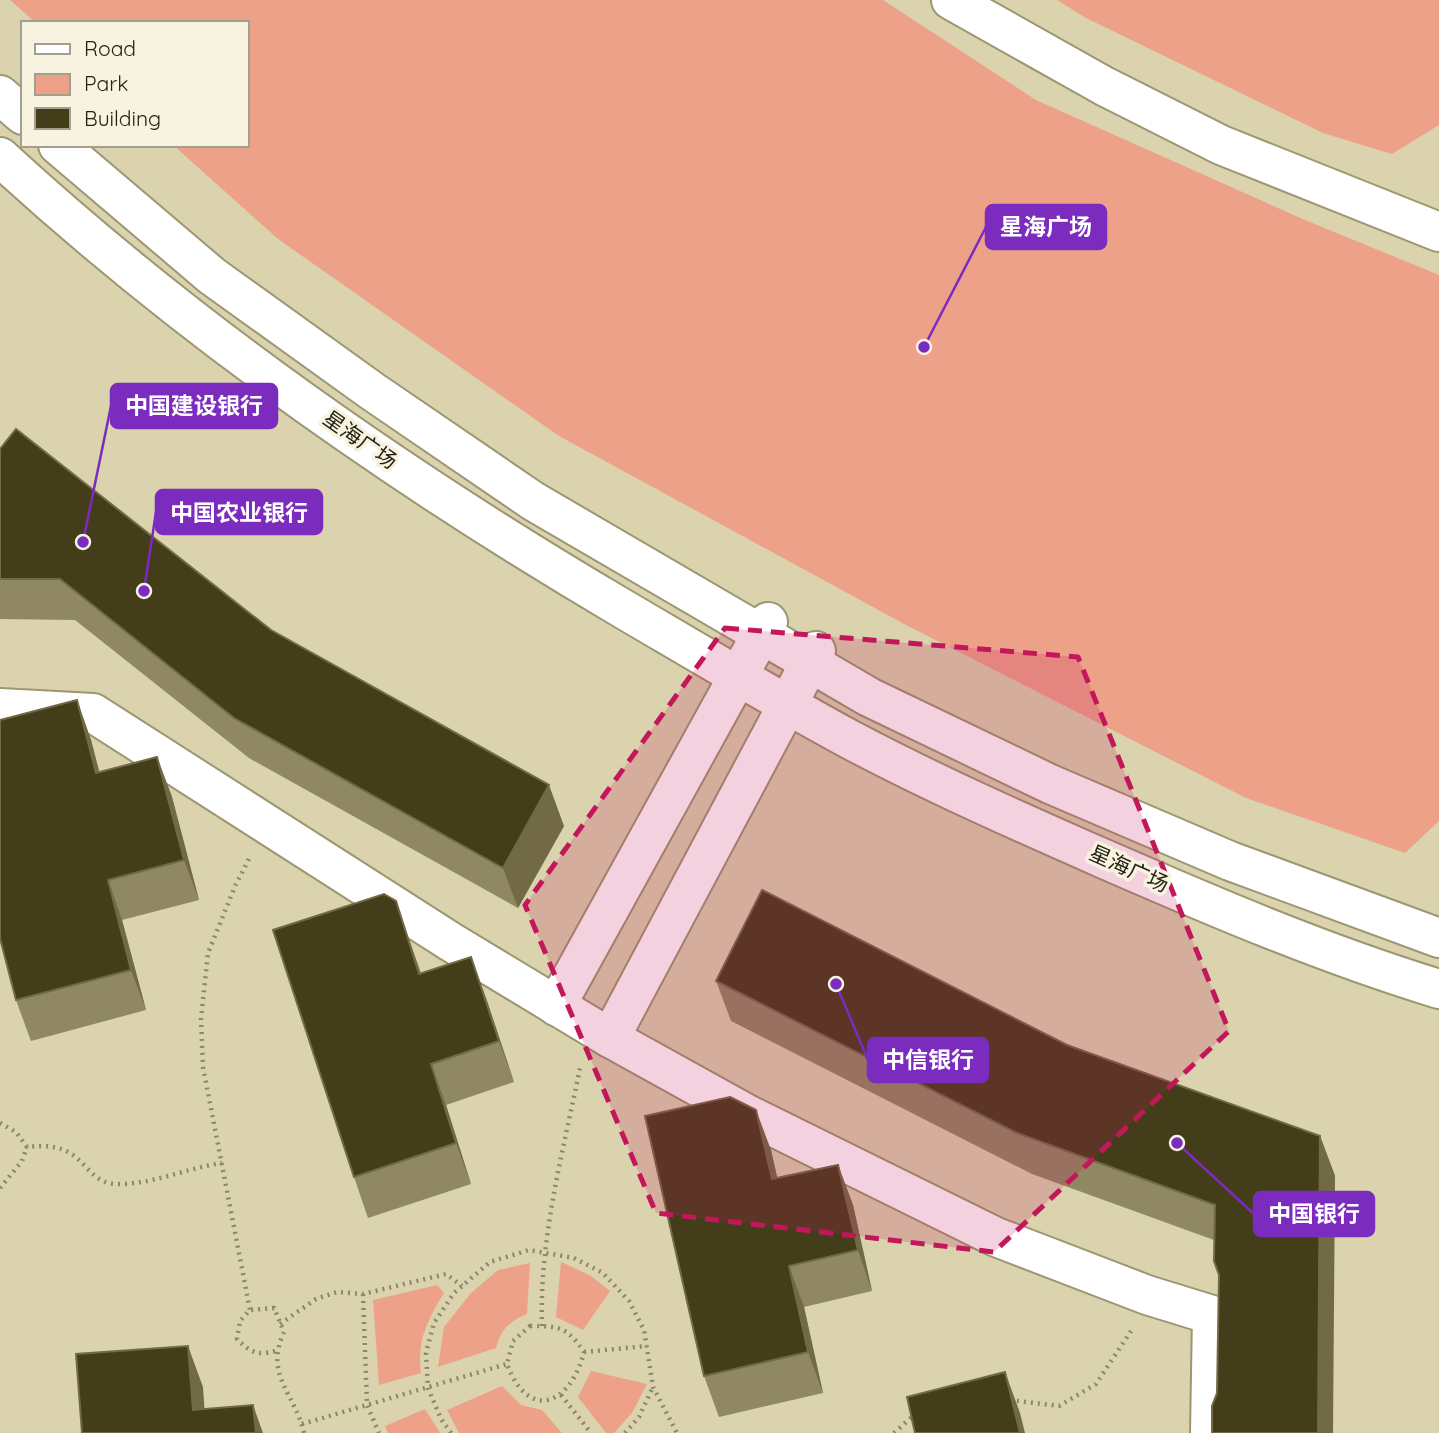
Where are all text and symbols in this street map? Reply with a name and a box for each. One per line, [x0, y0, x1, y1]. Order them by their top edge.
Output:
legend [21, 21, 248, 147]
text: Road [84, 35, 136, 61]
text: Park [84, 70, 128, 96]
text: Building [84, 105, 161, 131]
callout: 星海广场 [986, 205, 1106, 249]
text: 星海广场 [1000, 212, 1092, 241]
callout: 中国建设银行 [111, 384, 277, 428]
text: 中国建设银行 [125, 391, 263, 420]
street label: 星海广场 [319, 404, 402, 474]
callout: 中国农业银行 [156, 490, 322, 534]
text: 中国农业银行 [170, 498, 308, 527]
street label: 星海广场 [1086, 839, 1173, 897]
callout: 中信银行 [868, 1038, 988, 1082]
text: 中信银行 [882, 1045, 974, 1074]
callout: 中国银行 [1254, 1192, 1374, 1236]
text: 中国银行 [1268, 1199, 1360, 1228]

